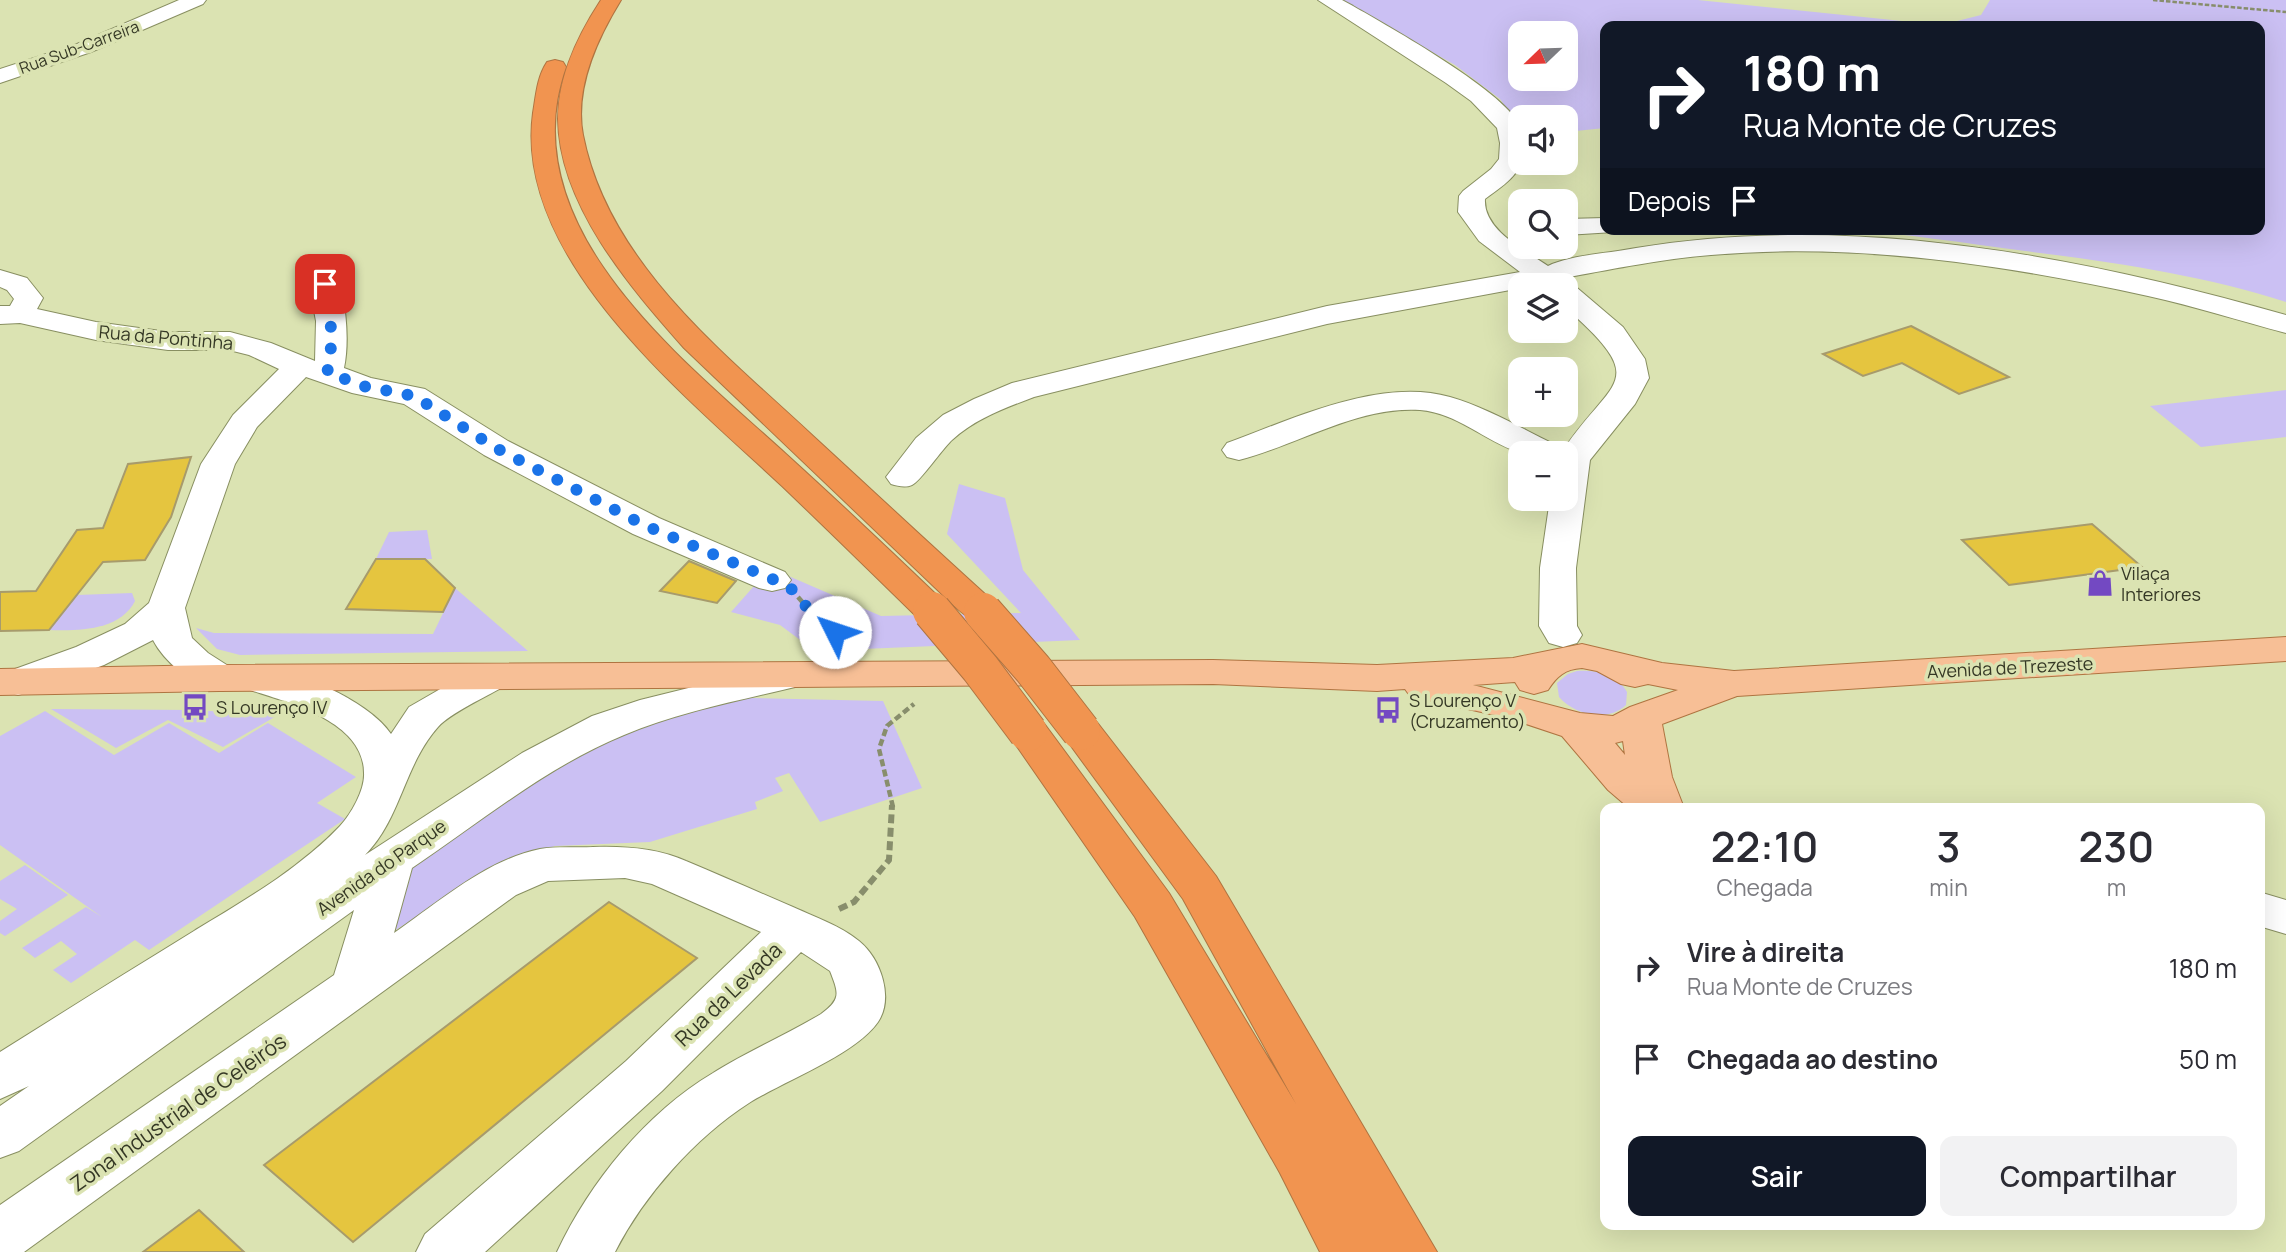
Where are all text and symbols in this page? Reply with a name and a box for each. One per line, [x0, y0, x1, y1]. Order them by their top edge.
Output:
street label: Rua Sub-Carreira [16, 15, 142, 79]
north arrow [1508, 21, 1578, 91]
map controls [1508, 21, 1578, 511]
text: 180 m [1743, 39, 1881, 106]
icon: right [1628, 49, 1719, 140]
text: Rua Monte de Cruzes [1743, 103, 2057, 147]
button: sound [1508, 105, 1578, 175]
icon: arrive [1725, 182, 1763, 220]
text: Depois [1628, 183, 1711, 219]
button: search [1508, 189, 1578, 259]
pin [295, 254, 355, 314]
icon: arrive [306, 265, 344, 303]
button: layers [1508, 273, 1578, 343]
street label: Rua da Pontinha [98, 319, 234, 355]
button: + [1508, 357, 1578, 427]
button: − [1508, 441, 1578, 511]
place label: Vilaça Interiores [2121, 561, 2201, 606]
shop icon: Vilaça Interiores [2085, 568, 2115, 598]
position arrow [798, 595, 872, 669]
street label: Avenida de Trezeste [1926, 651, 2094, 683]
place label: S Lourenço V (Cruzamento) [1409, 688, 1526, 733]
bus stop icon: S Lourenço IV [180, 692, 210, 722]
place label: S Lourenço IV [216, 695, 328, 719]
bus stop icon: S Lourenço V (Cruzamento) [1373, 695, 1403, 725]
street label: Avenida do Parque [312, 813, 450, 921]
text: 22:10 [1711, 817, 1819, 875]
text: 3 [1937, 817, 1961, 875]
text: 230 [2079, 817, 2154, 875]
text: Chegada [1716, 871, 1813, 903]
text: min [1929, 871, 1968, 903]
text: m [2107, 871, 2126, 903]
text: Vire à direita [1687, 934, 1844, 970]
street label: Rua da Levada [669, 936, 787, 1052]
icon: right [1628, 949, 1666, 987]
text: 180 m [2169, 950, 2237, 986]
text: Rua Monte de Cruzes [1687, 970, 1913, 1002]
street label: Zona Industrial de Celeirós [64, 1027, 292, 1197]
icon: arrive [1628, 1040, 1666, 1078]
text: Chegada ao destino [1687, 1041, 1938, 1077]
text: 50 m [2179, 1041, 2237, 1077]
button: Sair [1628, 1136, 1926, 1216]
button: Compartilhar [1940, 1136, 2237, 1216]

